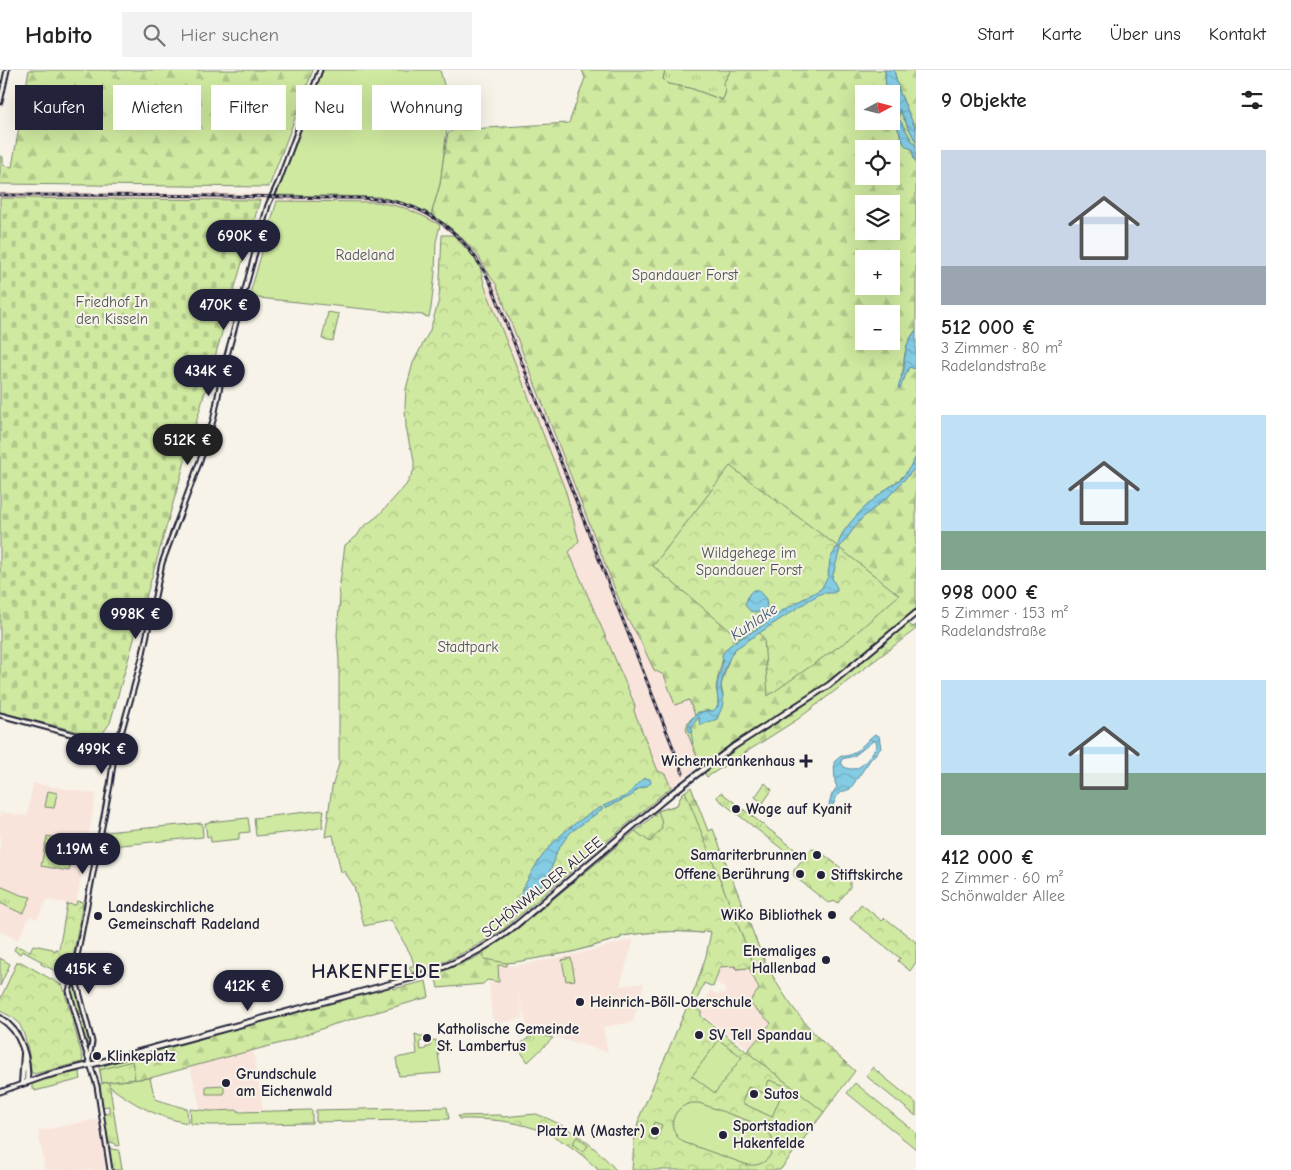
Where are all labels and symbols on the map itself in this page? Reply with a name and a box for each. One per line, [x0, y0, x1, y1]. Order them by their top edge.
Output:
north arrow [855, 85, 900, 130]
pin: 690K € [202, 220, 284, 262]
park label: Radeland [335, 246, 395, 264]
park label: Spandauer Forst [632, 266, 739, 284]
pin: 470K € [183, 288, 265, 331]
park label: Friedhof In den Kisseln [76, 293, 148, 328]
pin: 434K € [168, 354, 250, 397]
pin: 512K € [147, 424, 229, 466]
park label: Wildgehege im Spandauer Forst [696, 544, 803, 579]
pin: 998K € [95, 598, 177, 640]
water label: Kuhlake [727, 600, 781, 644]
park label: Stadtpark [437, 638, 499, 656]
pin: 499K € [61, 732, 143, 775]
place label: Wichernkrankenhaus [661, 752, 795, 770]
marker: Wichernkrankenhaus [799, 754, 813, 768]
place label: Woge auf Kyanit [746, 800, 853, 818]
marker: Woge auf Kyanit [730, 803, 742, 815]
pin: 1.19M € [37, 832, 129, 875]
street label: SCHÖNWALDER ALLEE [478, 833, 606, 941]
place label: Samariterbrunnen [690, 846, 807, 864]
marker: Samariterbrunnen [811, 849, 823, 861]
place label: Offene Berührung [674, 865, 790, 883]
place label: Stiftskirche [831, 866, 903, 884]
marker: Offene Berührung [794, 868, 806, 880]
marker: Stiftskirche [815, 869, 827, 881]
place label: Landeskirchliche Gemeinschaft Radeland [108, 898, 260, 933]
place label: WiKo Bibliothek [721, 906, 823, 924]
marker: WiKo Bibliothek [826, 909, 838, 921]
marker: Landeskirchliche Gemeinschaft Radeland [92, 910, 104, 922]
place label: Ehemaliges Hallenbad [743, 942, 816, 977]
pin: 415K € [48, 952, 130, 995]
marker: Ehemaliges Hallenbad [820, 954, 832, 966]
district label: HAKENFELDE [311, 960, 441, 983]
pin: 412K € [207, 970, 289, 1012]
place label: Heinrich-Böll-Oberschule [590, 993, 752, 1011]
marker: Heinrich-Böll-Oberschule [574, 996, 586, 1008]
place label: Katholische Gemeinde St. Lambertus [437, 1020, 579, 1055]
place label: SV Tell Spandau [709, 1026, 812, 1044]
marker: SV Tell Spandau [693, 1029, 705, 1041]
marker: Katholische Gemeinde St. Lambertus [421, 1032, 433, 1044]
place label: Klinkeplatz [107, 1047, 176, 1065]
marker: Klinkeplatz [91, 1050, 103, 1062]
place label: Grundschule am Eichenwald [236, 1065, 332, 1100]
marker: Grundschule am Eichenwald [220, 1077, 232, 1089]
place label: Sutos [764, 1085, 799, 1103]
marker: Sutos [748, 1088, 760, 1100]
place label: Sportstadion Hakenfelde [733, 1117, 814, 1152]
place label: Platz M (Master) [537, 1122, 645, 1140]
marker: Platz M (Master) [649, 1125, 661, 1137]
marker: Sportstadion Hakenfelde [717, 1129, 729, 1141]

